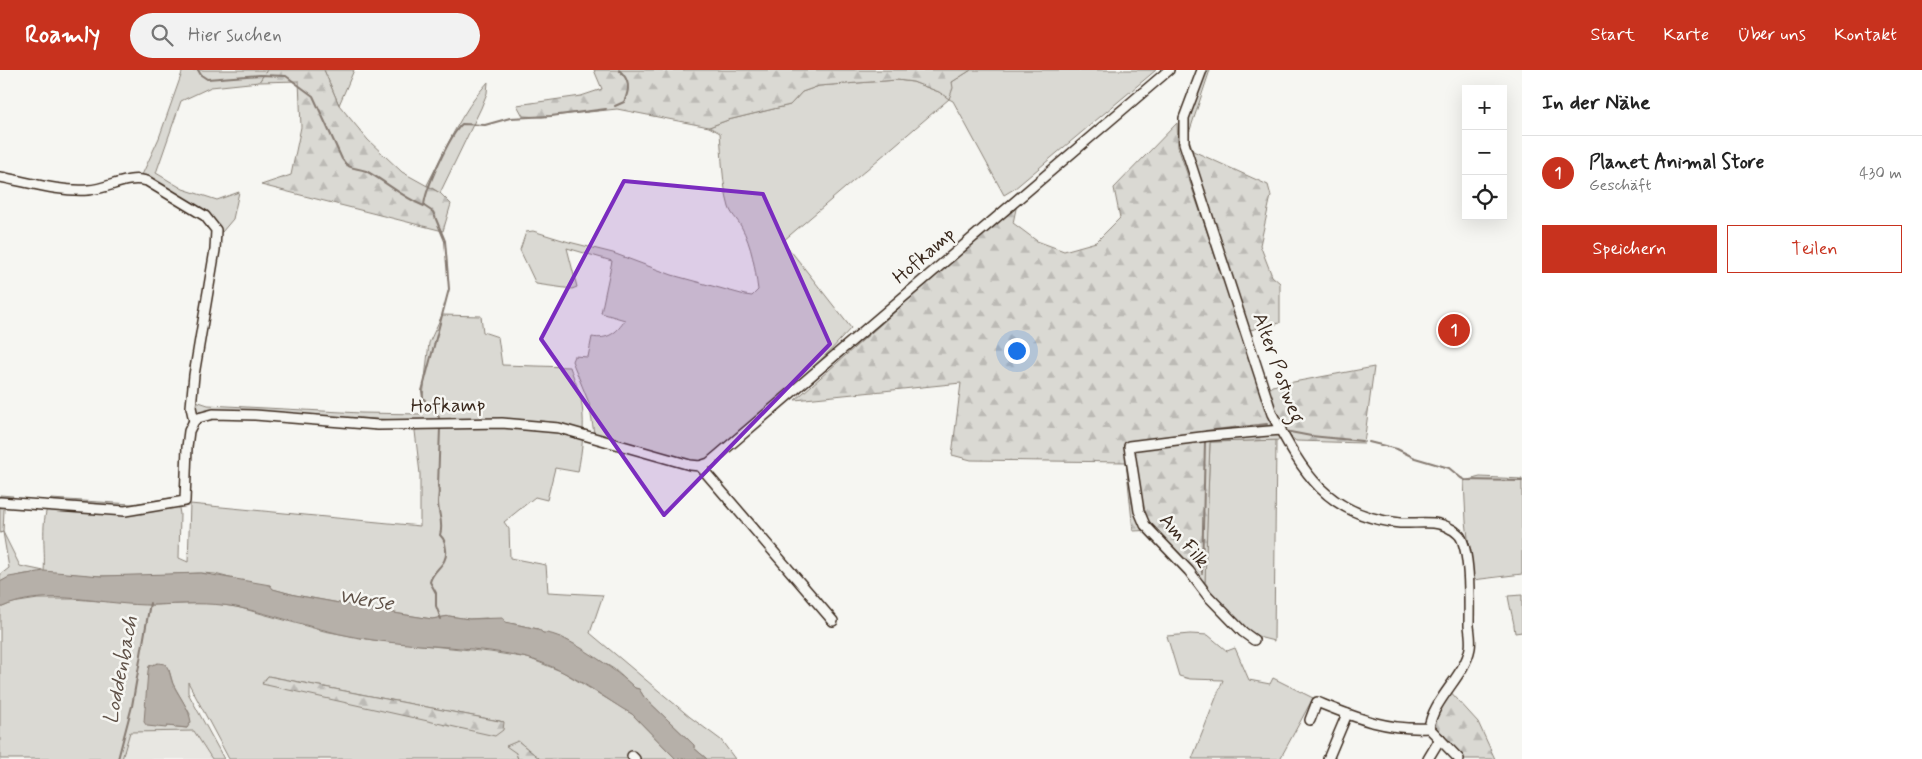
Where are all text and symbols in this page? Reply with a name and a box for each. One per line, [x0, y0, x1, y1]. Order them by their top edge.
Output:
search box [130, 13, 480, 58]
text: Roamly [25, 20, 100, 51]
icon: search [148, 21, 176, 49]
text: Hier suchen [188, 23, 282, 48]
text: Start [1591, 23, 1635, 47]
text: Karte [1663, 23, 1709, 47]
text: Über uns [1737, 23, 1806, 47]
text: Kontakt [1834, 23, 1897, 47]
map controls [1462, 85, 1507, 220]
button: + [1462, 85, 1507, 130]
text: In der Nähe [1542, 89, 1650, 117]
button: − [1462, 130, 1507, 175]
text: Planet Animal Store [1589, 150, 1764, 175]
text: 1 [1554, 163, 1562, 184]
text: 430 m [1859, 163, 1902, 184]
button: locate [1462, 175, 1507, 220]
text: Geschäft [1589, 175, 1651, 196]
street label: Hofkamp [887, 221, 961, 291]
button: Speichern [1542, 225, 1717, 273]
button: Teilen [1727, 225, 1902, 273]
street label: Alter Postweg [1244, 309, 1310, 428]
pin: 1 [1438, 311, 1470, 349]
your location [1004, 338, 1030, 364]
street label: Hofkamp [410, 392, 486, 420]
street label: Am Filk [1153, 508, 1215, 574]
water label: Werse [337, 582, 397, 618]
water label: Loddenbach [97, 613, 145, 726]

